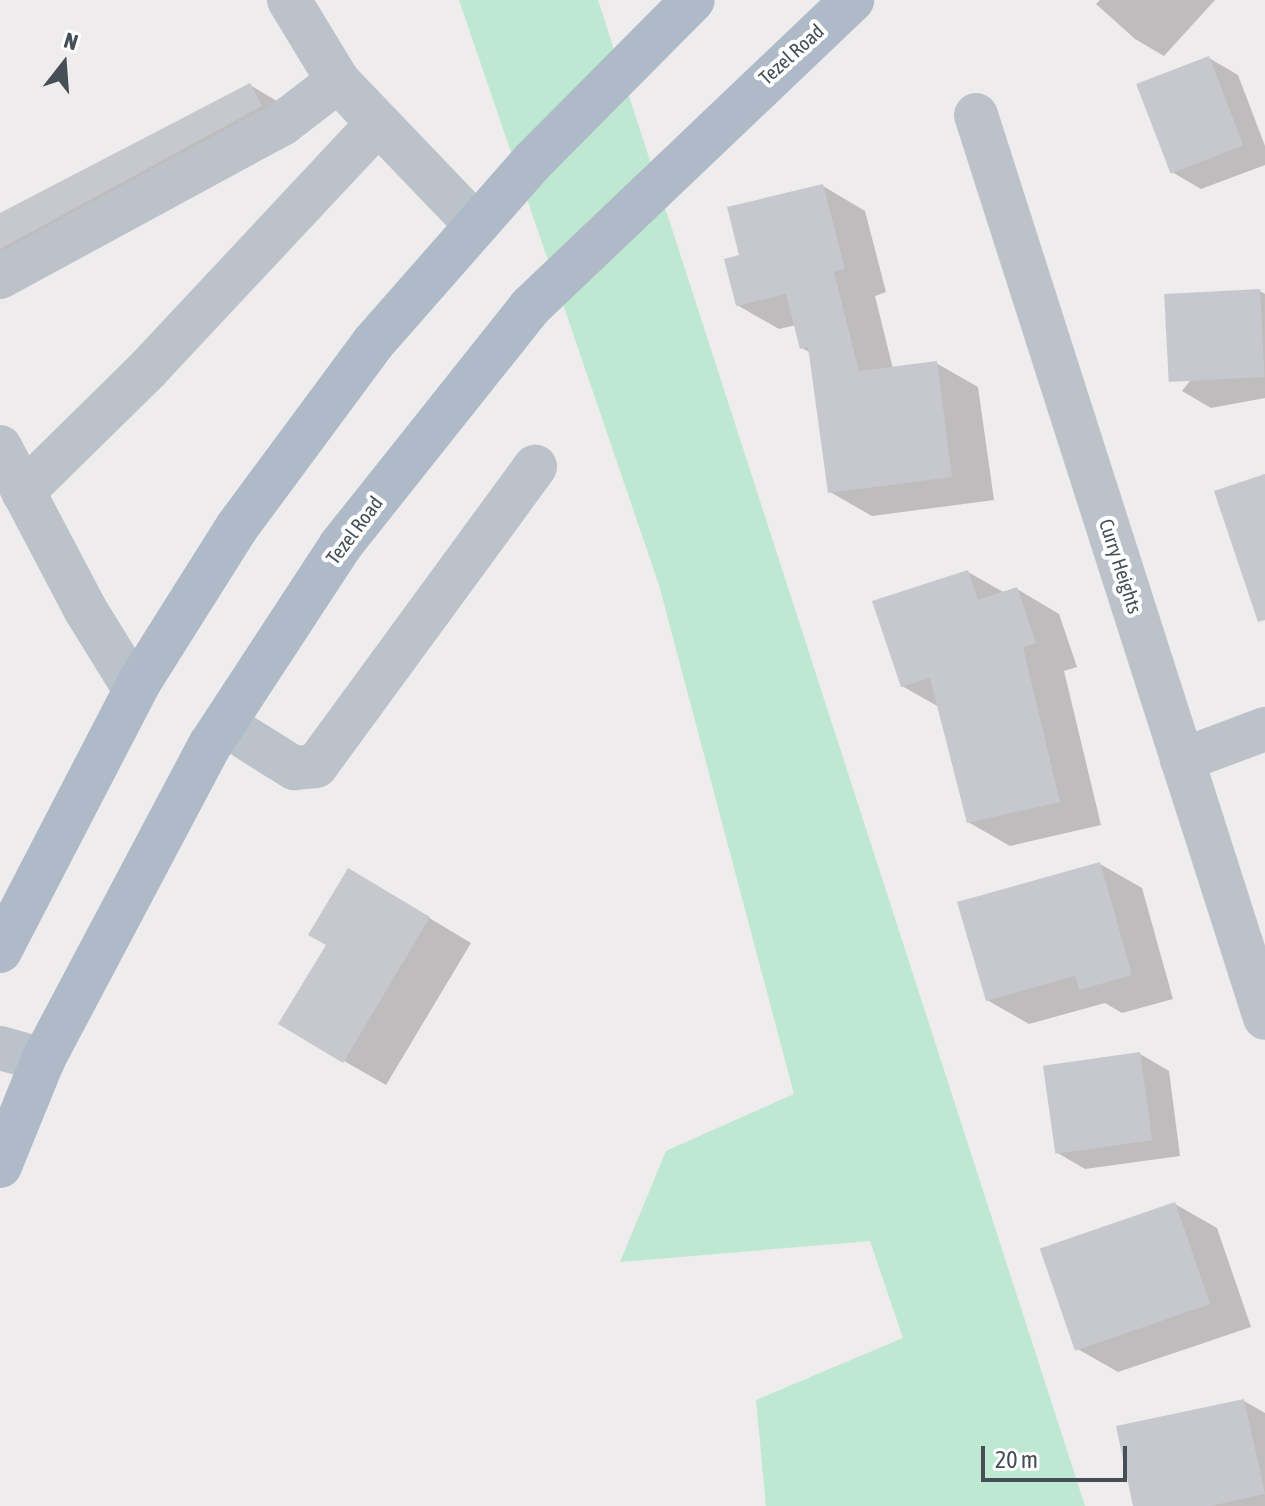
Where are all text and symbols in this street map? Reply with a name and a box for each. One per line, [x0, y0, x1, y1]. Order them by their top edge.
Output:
street label: Tezel Road [754, 19, 828, 89]
north arrow [24, 24, 104, 104]
text: N [61, 27, 81, 55]
street label: Tezel Road [321, 491, 387, 569]
street label: Curry Heights [1094, 516, 1148, 616]
scale bar [985, 1430, 1131, 1480]
text: 20 m [995, 1446, 1038, 1473]

